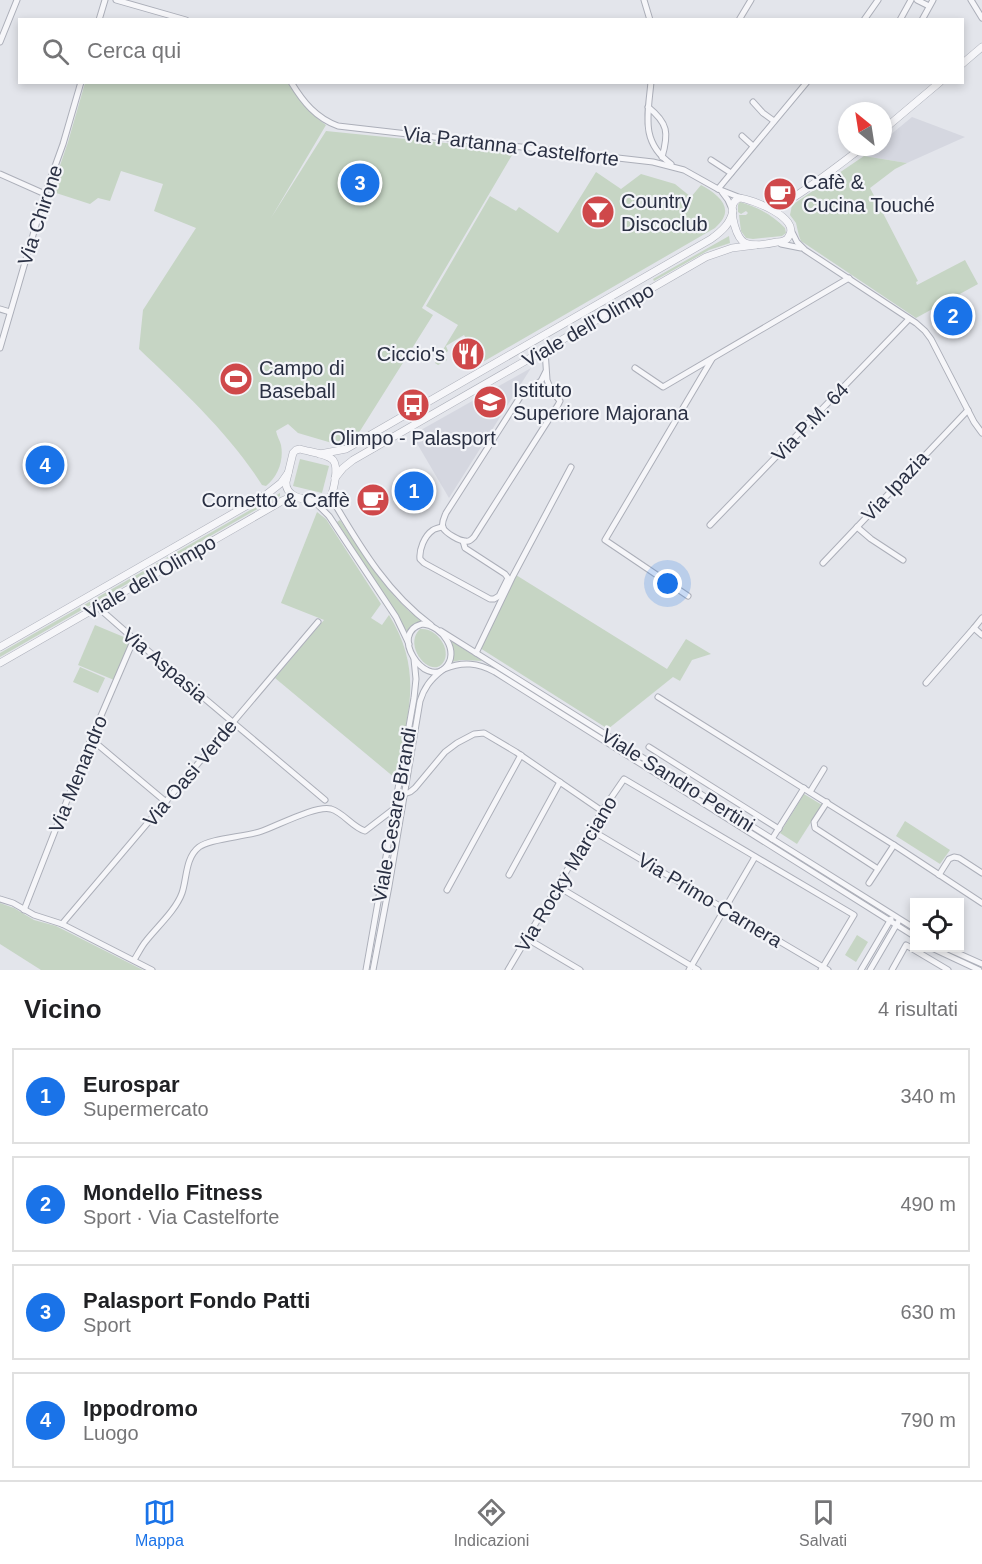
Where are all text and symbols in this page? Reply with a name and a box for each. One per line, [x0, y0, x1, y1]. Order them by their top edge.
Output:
search box [18, 18, 964, 84]
icon: search [39, 35, 72, 68]
text: Cerca qui [87, 38, 181, 63]
north arrow [838, 102, 892, 156]
street label: Via Partanna Castelforte [402, 122, 620, 170]
pin: 3 [340, 160, 380, 206]
street label: Via Chirone [13, 162, 67, 268]
place label: Cafè & Cucina Touché [803, 171, 935, 216]
cafe icon: Cafè & Cucina Touché [762, 176, 798, 212]
place label: Country Discoclub [621, 190, 708, 235]
bar icon: Country Discoclub [580, 194, 616, 230]
street label: Viale dell'Olimpo [518, 278, 658, 372]
pin: 2 [934, 294, 972, 338]
restaurant icon: Ciccio's [450, 336, 486, 372]
place label: Ciccio's [377, 343, 445, 365]
place label: Campo di Baseball [259, 357, 345, 402]
sports icon: Campo di Baseball [218, 361, 254, 397]
street label: Via P.M. 64 [767, 378, 853, 466]
place label: Istituto Superiore Majorana [513, 379, 690, 424]
school or university icon: Istituto Superiore Majorana [472, 384, 508, 420]
bus stop icon: Olimpo - Palasport [395, 387, 431, 423]
place label: Olimpo - Palasport [330, 427, 496, 449]
pin: 4 [26, 442, 64, 488]
street label: Via Ipazia [857, 446, 933, 525]
pin: 1 [394, 468, 434, 514]
cafe icon: Cornetto & Caffè [355, 482, 391, 518]
place label: Cornetto & Caffè [201, 489, 350, 511]
street label: Viale dell'Olimpo [80, 530, 220, 624]
your location [653, 569, 682, 598]
street label: Via Aspasia [118, 623, 213, 707]
street label: Via Menandro [45, 712, 111, 836]
street label: Via Oasi Verde [139, 715, 241, 831]
street label: Viale Sandro Pertini [597, 724, 759, 836]
street label: Viale Cesare Brandi [368, 726, 420, 904]
street label: Via Rocky Marciano [511, 792, 621, 956]
street label: Via Primo Carnera [634, 848, 787, 952]
map controls [910, 898, 964, 952]
button: locate [910, 898, 964, 952]
text: Vicino [24, 994, 102, 1024]
text: 4 risultati [878, 998, 958, 1020]
text: Eurospar [83, 1072, 180, 1097]
text: 1 [40, 1085, 51, 1107]
text: 340 m [900, 1085, 956, 1107]
text: Supermercato [83, 1098, 209, 1120]
text: Mondello Fitness [83, 1180, 263, 1205]
text: 2 [40, 1193, 51, 1215]
text: 490 m [900, 1193, 956, 1215]
text: Sport · Via Castelforte [83, 1206, 279, 1228]
text: Palasport Fondo Patti [83, 1288, 310, 1313]
text: 3 [40, 1301, 51, 1323]
text: 630 m [900, 1301, 956, 1323]
text: Sport [83, 1314, 131, 1336]
text: Ippodromo [83, 1396, 198, 1421]
text: 4 [40, 1409, 51, 1431]
text: 790 m [900, 1409, 956, 1431]
text: Luogo [83, 1422, 139, 1444]
tab: Mappa [135, 1496, 184, 1550]
tab: Indicazioni [454, 1496, 529, 1550]
tab: Salvati [799, 1496, 847, 1550]

